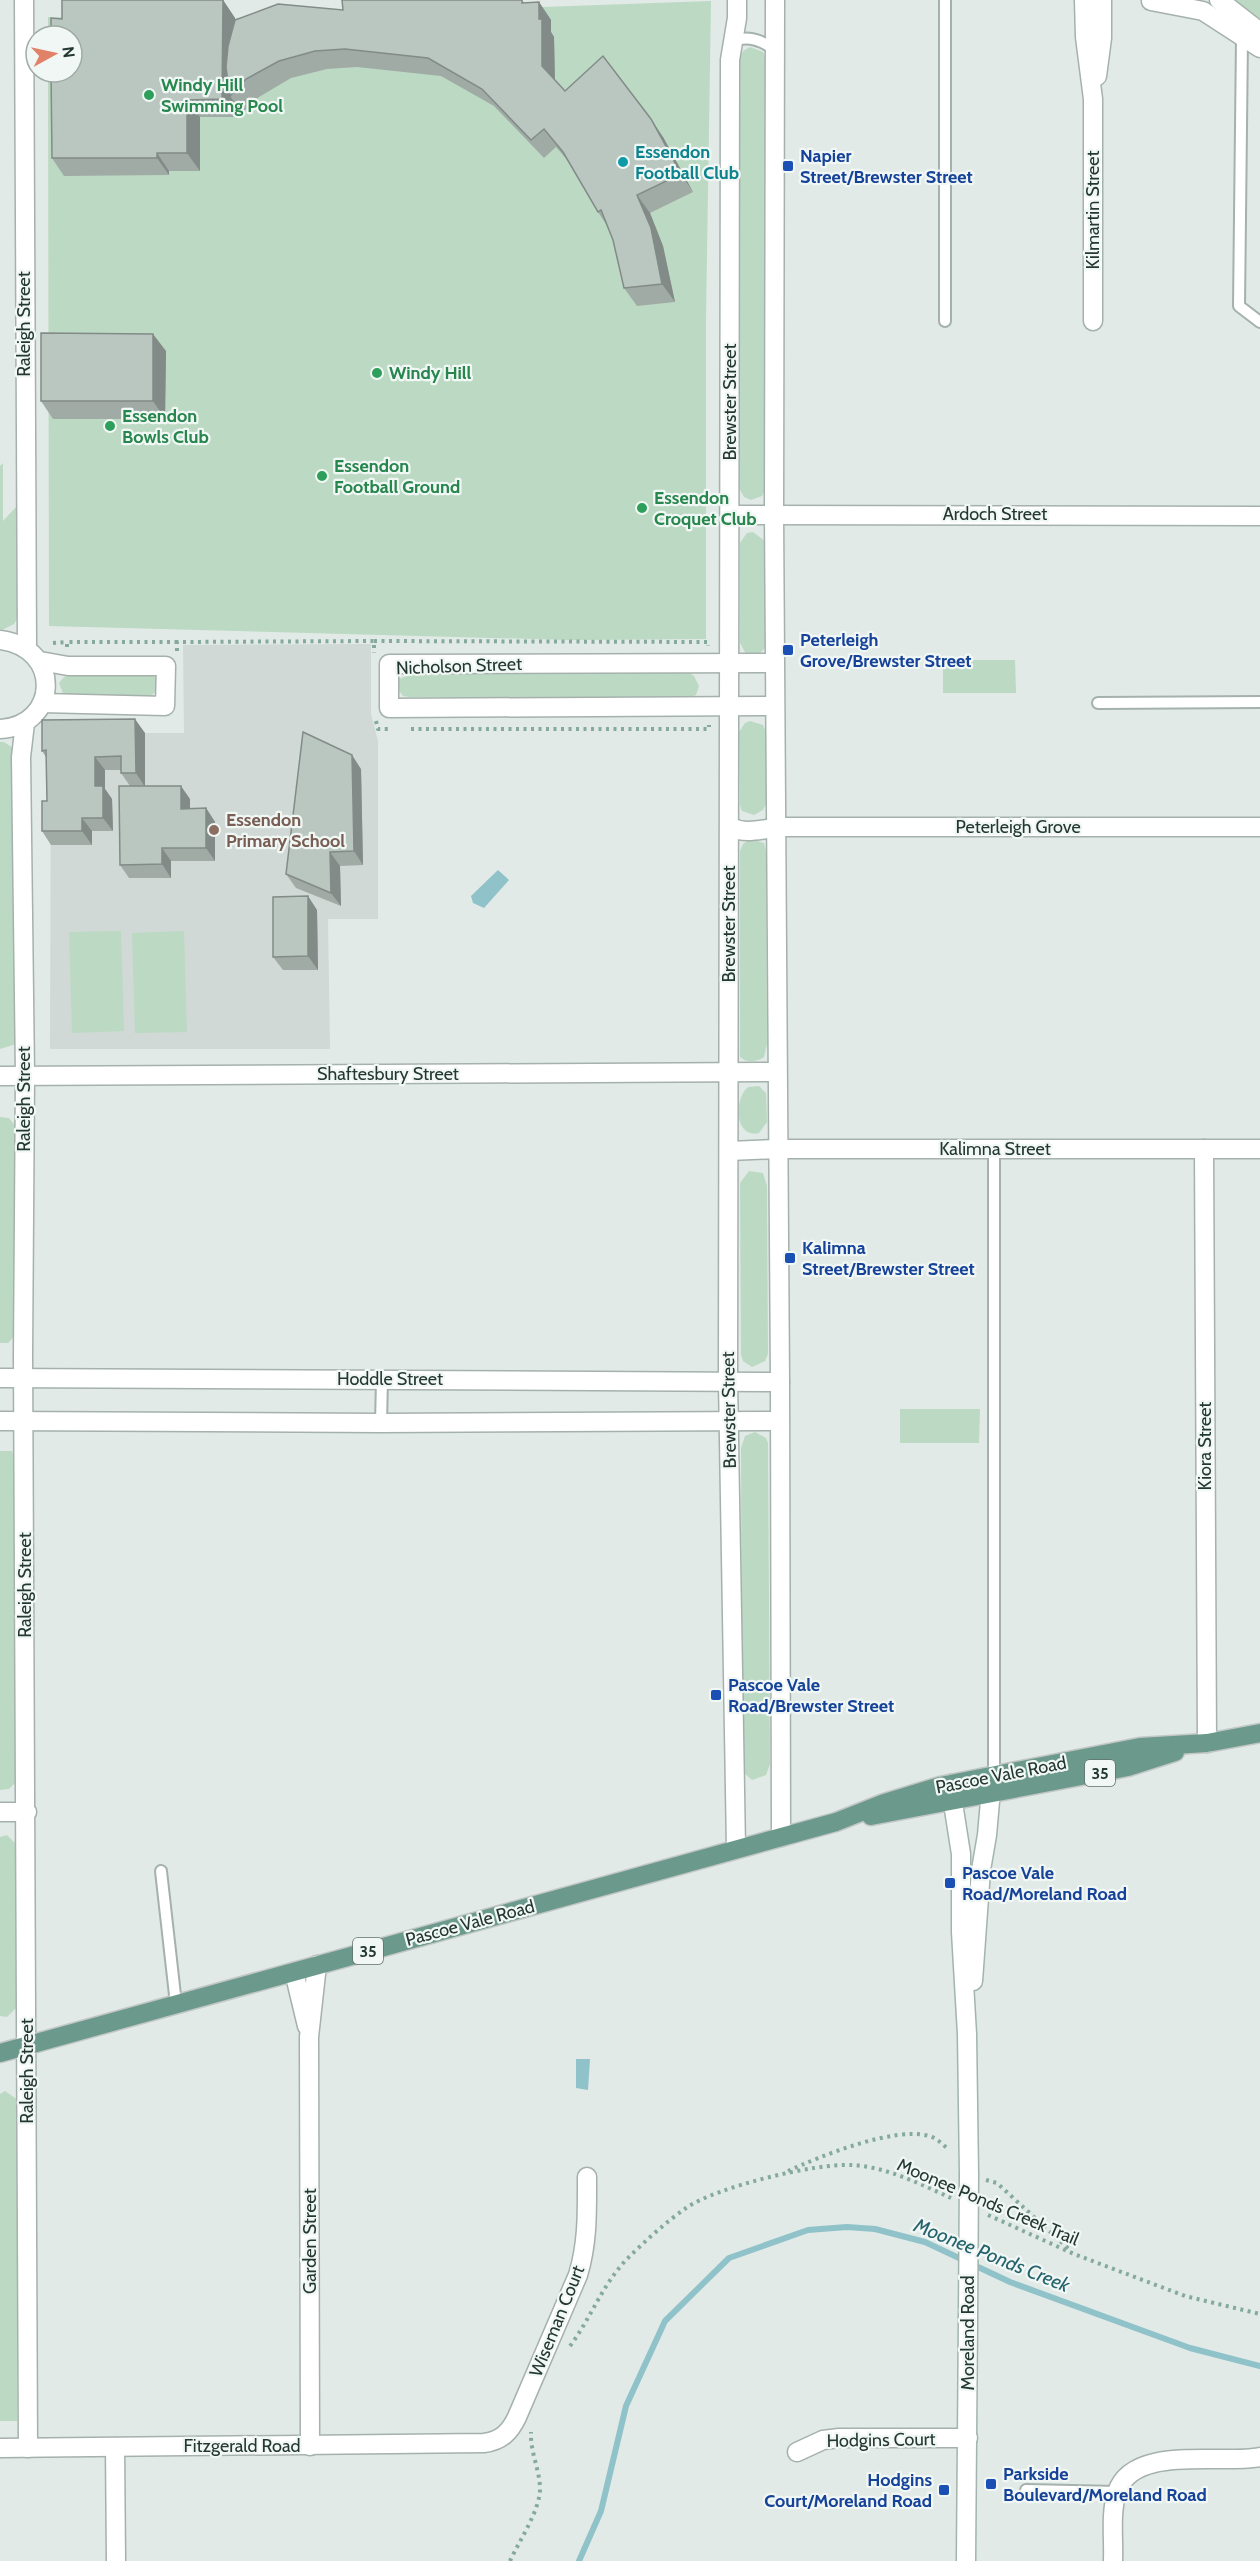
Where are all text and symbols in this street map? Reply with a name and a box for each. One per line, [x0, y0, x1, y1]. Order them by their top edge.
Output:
north arrow [24, 24, 84, 84]
text: N [58, 45, 79, 59]
place label: Windy Hill Swimming Pool [161, 74, 283, 117]
marker: Windy Hill Swimming Pool [142, 88, 156, 102]
place label: Essendon Football Club [635, 141, 739, 184]
place label: Napier Street/Brewster Street [800, 145, 973, 188]
street label: Kilmartin Street [1082, 150, 1104, 270]
marker: Essendon Football Club [616, 155, 630, 169]
marker: Napier Street/Brewster Street [781, 159, 795, 173]
street label: Raleigh Street [13, 271, 35, 377]
street label: Brewster Street [719, 343, 741, 461]
place label: Windy Hill [389, 362, 472, 384]
marker: Windy Hill [370, 366, 384, 380]
place label: Essendon Bowls Club [122, 405, 209, 448]
marker: Essendon Bowls Club [103, 419, 117, 433]
place label: Essendon Football Ground [334, 455, 460, 498]
marker: Essendon Football Ground [315, 469, 329, 483]
place label: Essendon Croquet Club [654, 487, 757, 530]
marker: Essendon Croquet Club [635, 501, 649, 515]
street label: Ardoch Street [943, 503, 1047, 525]
place label: Peterleigh Grove/Brewster Street [800, 629, 971, 672]
marker: Peterleigh Grove/Brewster Street [781, 643, 795, 657]
street label: Nicholson Street [396, 653, 522, 679]
place label: Essendon Primary School [226, 809, 345, 852]
street label: Peterleigh Grove [955, 816, 1081, 838]
marker: Essendon Primary School [207, 823, 221, 837]
street label: Brewster Street [718, 865, 740, 983]
street label: Raleigh Street [13, 1046, 35, 1152]
street label: Shaftesbury Street [317, 1063, 459, 1085]
street label: Kalimna Street [939, 1138, 1051, 1160]
place label: Kalimna Street/Brewster Street [802, 1237, 975, 1280]
marker: Kalimna Street/Brewster Street [783, 1251, 797, 1265]
street label: Brewster Street [717, 1351, 741, 1469]
street label: Hoddle Street [337, 1368, 443, 1390]
street label: Kiora Street [1194, 1402, 1216, 1490]
street label: Raleigh Street [14, 1532, 36, 1638]
place label: Pascoe Vale Road/Brewster Street [728, 1674, 894, 1717]
marker: Pascoe Vale Road/Brewster Street [709, 1688, 723, 1702]
street label: Pascoe Vale Road [934, 1752, 1068, 1798]
road number: 35 [1085, 1760, 1115, 1786]
place label: Pascoe Vale Road/Moreland Road [962, 1862, 1127, 1905]
marker: Pascoe Vale Road/Moreland Road [943, 1876, 957, 1890]
street label: Pascoe Vale Road [403, 1895, 537, 1951]
road number: 35 [353, 1938, 383, 1964]
street label: Raleigh Street [16, 2018, 38, 2124]
street label: Moonee Ponds Creek Trail [894, 2154, 1083, 2251]
street label: Garden Street [299, 2188, 321, 2294]
water label: Moonee Ponds Creek [910, 2212, 1075, 2298]
street label: Wiseman Court [525, 2262, 589, 2380]
street label: Moreland Road [957, 2275, 979, 2391]
street label: Hodgins Court [826, 2428, 936, 2452]
street label: Fitzgerald Road [183, 2435, 301, 2457]
place label: Parkside Boulevard/Moreland Road [1003, 2463, 1207, 2506]
place label: Hodgins Court/Moreland Road [764, 2469, 932, 2512]
marker: Parkside Boulevard/Moreland Road [984, 2477, 998, 2491]
marker: Hodgins Court/Moreland Road [937, 2483, 951, 2497]

